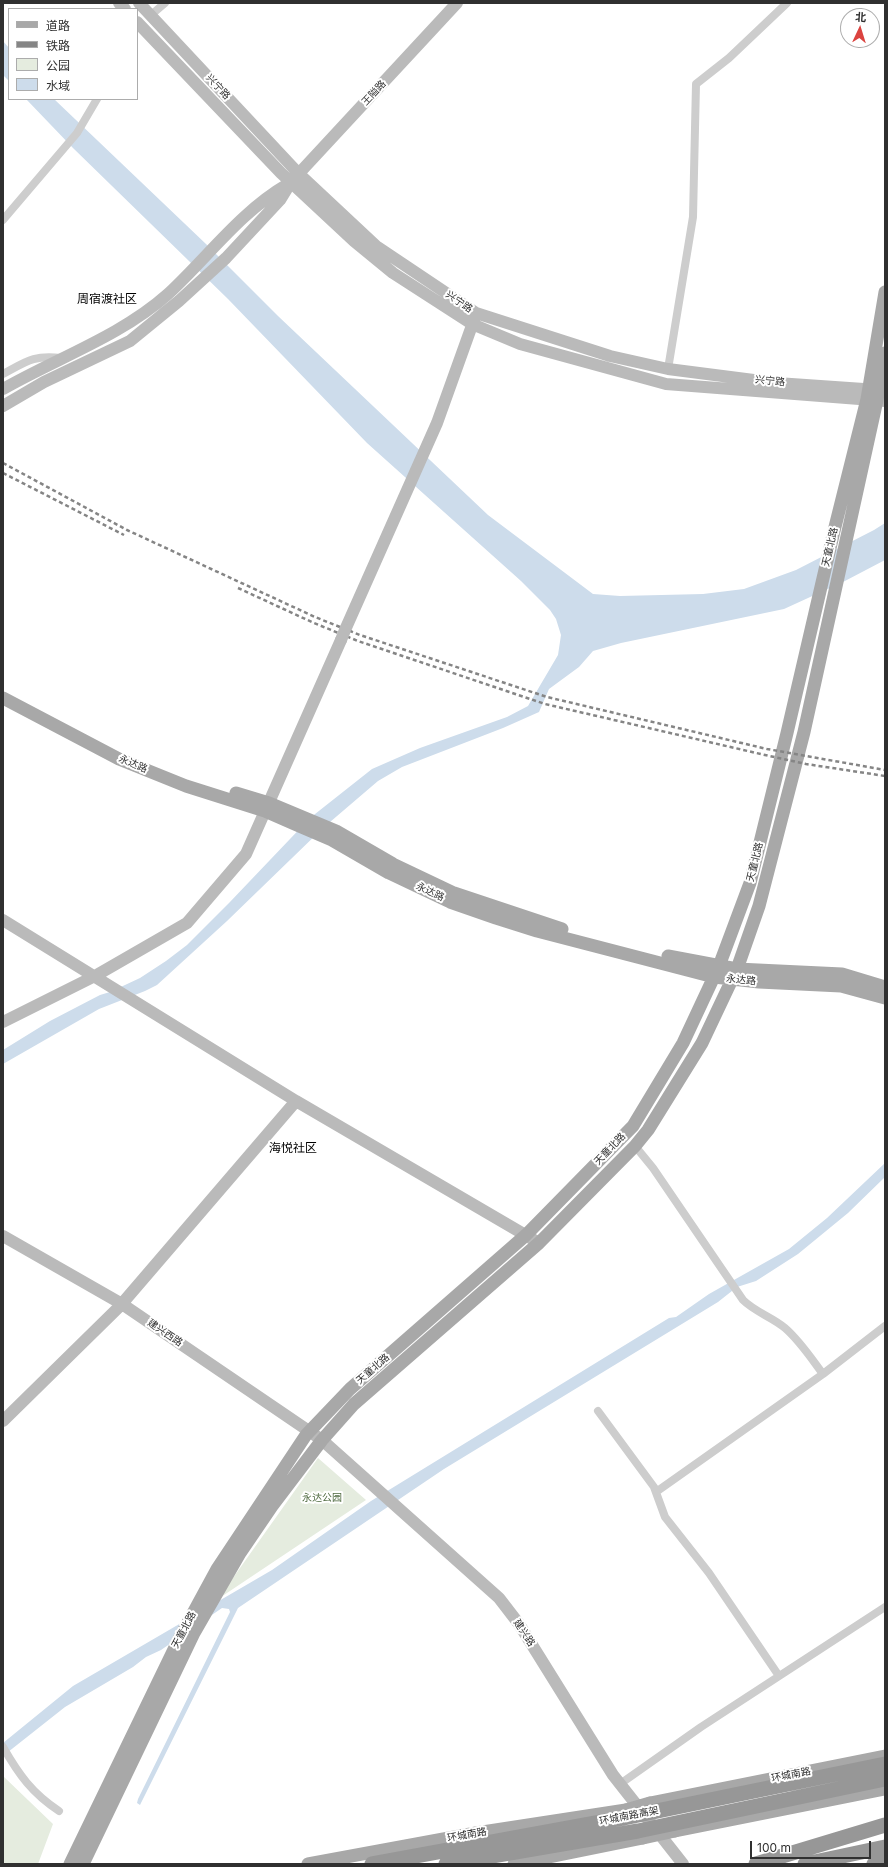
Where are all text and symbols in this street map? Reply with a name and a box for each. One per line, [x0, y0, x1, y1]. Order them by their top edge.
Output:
legend [8, 8, 138, 100]
north arrow [840, 8, 880, 48]
text: 北 [855, 10, 867, 24]
text: 道路 [46, 18, 70, 33]
text: 铁路 [46, 38, 70, 53]
text: 公园 [46, 58, 70, 73]
street label: 兴宁路 [203, 72, 233, 102]
text: 水域 [46, 78, 70, 93]
street label: 王隘路 [359, 78, 389, 108]
street label: 兴宁路 [443, 289, 475, 315]
district label: 周宿渡社区 [77, 292, 137, 306]
street label: 兴宁路 [754, 373, 786, 389]
street label: 天童北路 [820, 526, 840, 568]
street label: 永达路 [117, 753, 149, 775]
street label: 天童北路 [744, 841, 766, 883]
street label: 永达路 [414, 880, 446, 904]
street label: 永达路 [725, 972, 757, 988]
street label: 天童北路 [592, 1130, 628, 1168]
district label: 海悦社区 [269, 1141, 317, 1155]
street label: 建兴西路 [145, 1317, 185, 1349]
street label: 天童北路 [354, 1351, 392, 1387]
park label: 永达公园 [302, 1492, 342, 1504]
street label: 天童北路 [169, 1610, 199, 1650]
street label: 建兴路 [511, 1617, 537, 1649]
street label: 环城南路 [770, 1765, 812, 1785]
street label: 环城南路高架 [598, 1804, 660, 1828]
street label: 环城南路 [446, 1826, 488, 1844]
scale bar [752, 1833, 873, 1859]
text: 100 m [757, 1840, 791, 1855]

